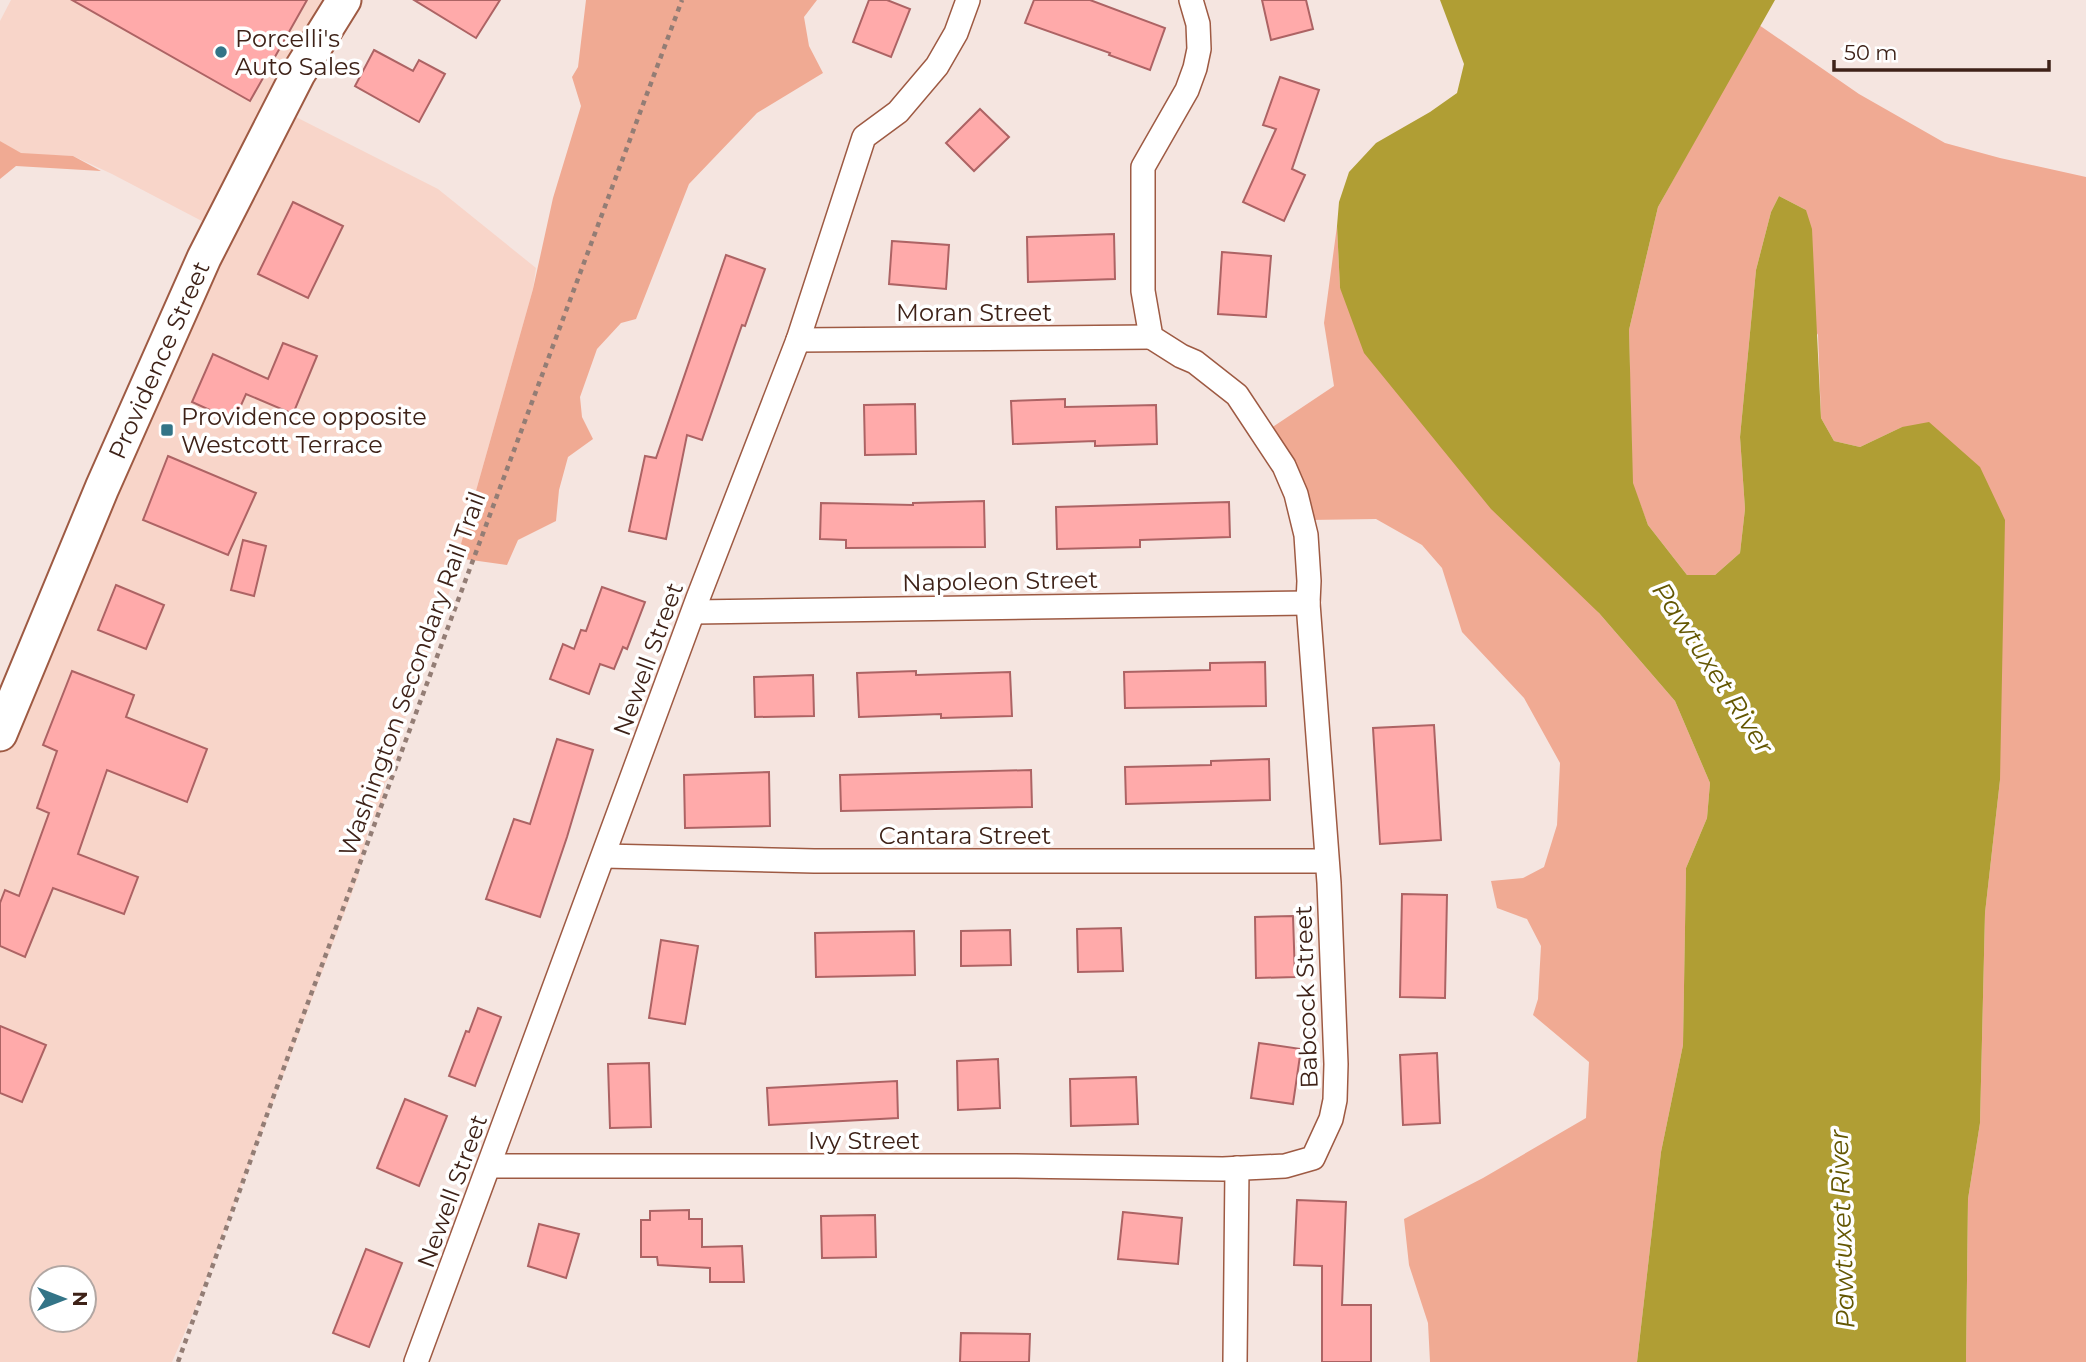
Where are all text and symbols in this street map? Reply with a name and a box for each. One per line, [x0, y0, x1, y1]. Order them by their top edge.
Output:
place label: Porcelli's Auto Sales [235, 24, 360, 81]
scale bar [1834, 28, 2049, 72]
text: 50 m [1844, 40, 1898, 65]
marker: Porcelli's Auto Sales [213, 44, 229, 60]
street label: Providence Street [102, 256, 216, 464]
street label: Moran Street [896, 298, 1052, 327]
place label: Providence opposite Westcott Terrace [181, 402, 427, 459]
marker: Providence opposite Westcott Terrace [159, 422, 175, 438]
street label: Washington Secondary Rail Trail [332, 488, 492, 860]
street label: Napoleon Street [902, 565, 1099, 597]
water label: Pawtuxet River [1645, 576, 1781, 761]
street label: Newell Street [607, 578, 689, 739]
street label: Cantara Street [879, 821, 1051, 850]
street label: Babcock Street [1288, 905, 1324, 1089]
street label: Newell Street [411, 1110, 493, 1271]
street label: Ivy Street [808, 1126, 920, 1155]
water label: Pawtuxet River [1823, 1128, 1861, 1329]
north arrow [28, 1264, 98, 1334]
text: N [68, 1291, 91, 1307]

